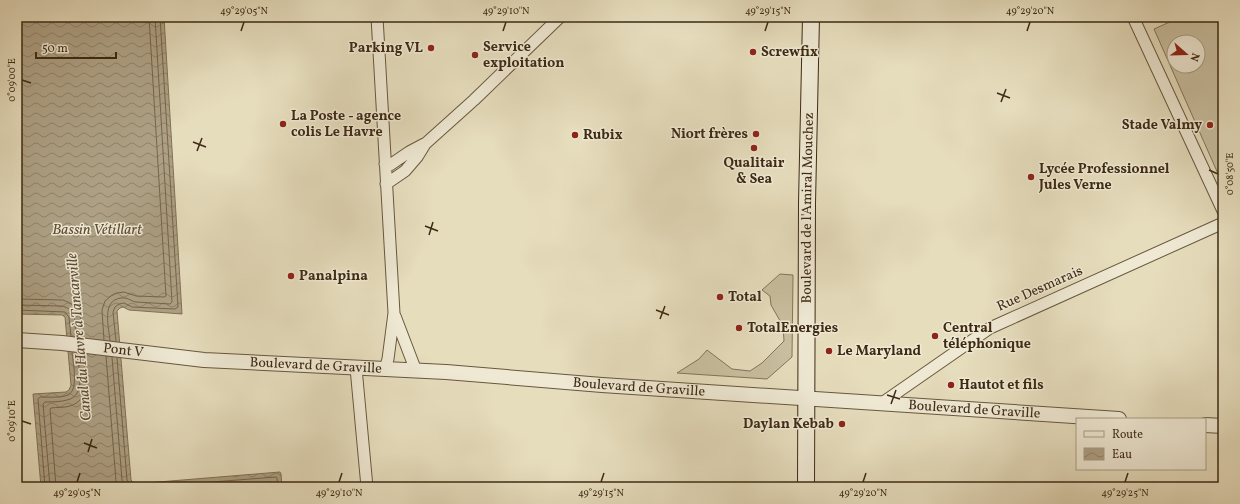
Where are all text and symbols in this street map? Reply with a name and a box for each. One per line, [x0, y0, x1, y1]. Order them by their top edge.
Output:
text: 49°29'05"N [220, 4, 269, 18]
text: 49°29'10"N [482, 4, 530, 18]
text: 49°29'15"N [745, 4, 792, 18]
text: 49°29'20"N [1006, 4, 1055, 18]
scale bar [36, 34, 116, 60]
north arrow [1166, 34, 1206, 74]
place label: Service exploitation [483, 38, 564, 73]
place label: Parking VL [349, 39, 424, 58]
text: 50 m [42, 41, 68, 57]
marker: Parking VL [426, 43, 436, 53]
place label: Screwfix [761, 43, 818, 62]
marker: Screwfix [748, 47, 758, 57]
marker: Service exploitation [470, 50, 480, 60]
text: N [1186, 51, 1202, 63]
text: 0°09'00"E [5, 58, 19, 102]
place label: La Poste - agence colis Le Havre [291, 107, 401, 142]
street label: Boulevard de l'Amiral Mouchez [797, 112, 818, 304]
place label: Stade Valmy [1122, 116, 1202, 135]
marker: La Poste - agence colis Le Havre [278, 119, 288, 129]
marker: Stade Valmy [1205, 120, 1215, 130]
place label: Niort frères [671, 125, 748, 144]
place label: Rubix [583, 126, 623, 145]
marker: Niort frères [751, 129, 761, 139]
marker: Rubix [570, 130, 580, 140]
marker: Qualitair & Sea [749, 143, 759, 153]
text: 0°08'50"E [1223, 153, 1237, 195]
place label: Qualitair & Sea [724, 154, 785, 189]
place label: Lycée Professionnel Jules Verne [1038, 160, 1170, 195]
marker: Lycée Professionnel Jules Verne [1026, 172, 1036, 182]
water label: Bassin Vétillart [52, 220, 143, 241]
water label: Canal du Havre à Tancarville [62, 252, 98, 422]
street label: Rue Desmarais [994, 262, 1086, 316]
place label: Panalpina [299, 267, 368, 286]
marker: Panalpina [286, 271, 296, 281]
place label: Total [728, 288, 762, 307]
marker: Total [715, 292, 725, 302]
place label: TotalEnergies [747, 319, 838, 338]
place label: Central téléphonique [943, 319, 1031, 354]
marker: TotalEnergies [734, 323, 744, 333]
marker: Central téléphonique [930, 331, 940, 341]
street label: Pont V [102, 339, 145, 362]
place label: Le Maryland [837, 342, 921, 361]
marker: Le Maryland [824, 346, 834, 356]
street label: Boulevard de Graville [249, 353, 383, 378]
street label: Boulevard de Graville [572, 373, 706, 401]
place label: Hautot et fils [959, 376, 1044, 395]
marker: Hautot et fils [946, 380, 956, 390]
street label: Boulevard de Graville [908, 396, 1041, 423]
text: 0°09'10"E [5, 400, 19, 442]
place label: Daylan Kebab [743, 415, 834, 434]
legend [1076, 418, 1206, 470]
marker: Daylan Kebab [837, 419, 847, 429]
text: Route [1112, 427, 1143, 443]
text: Eau [1112, 447, 1132, 463]
text: 49°29'05"N [53, 486, 102, 500]
text: 49°29'10"N [315, 486, 363, 500]
text: 49°29'15"N [578, 486, 625, 500]
text: 49°29'20"N [839, 486, 888, 500]
text: 49°29'25"N [1101, 486, 1149, 500]

